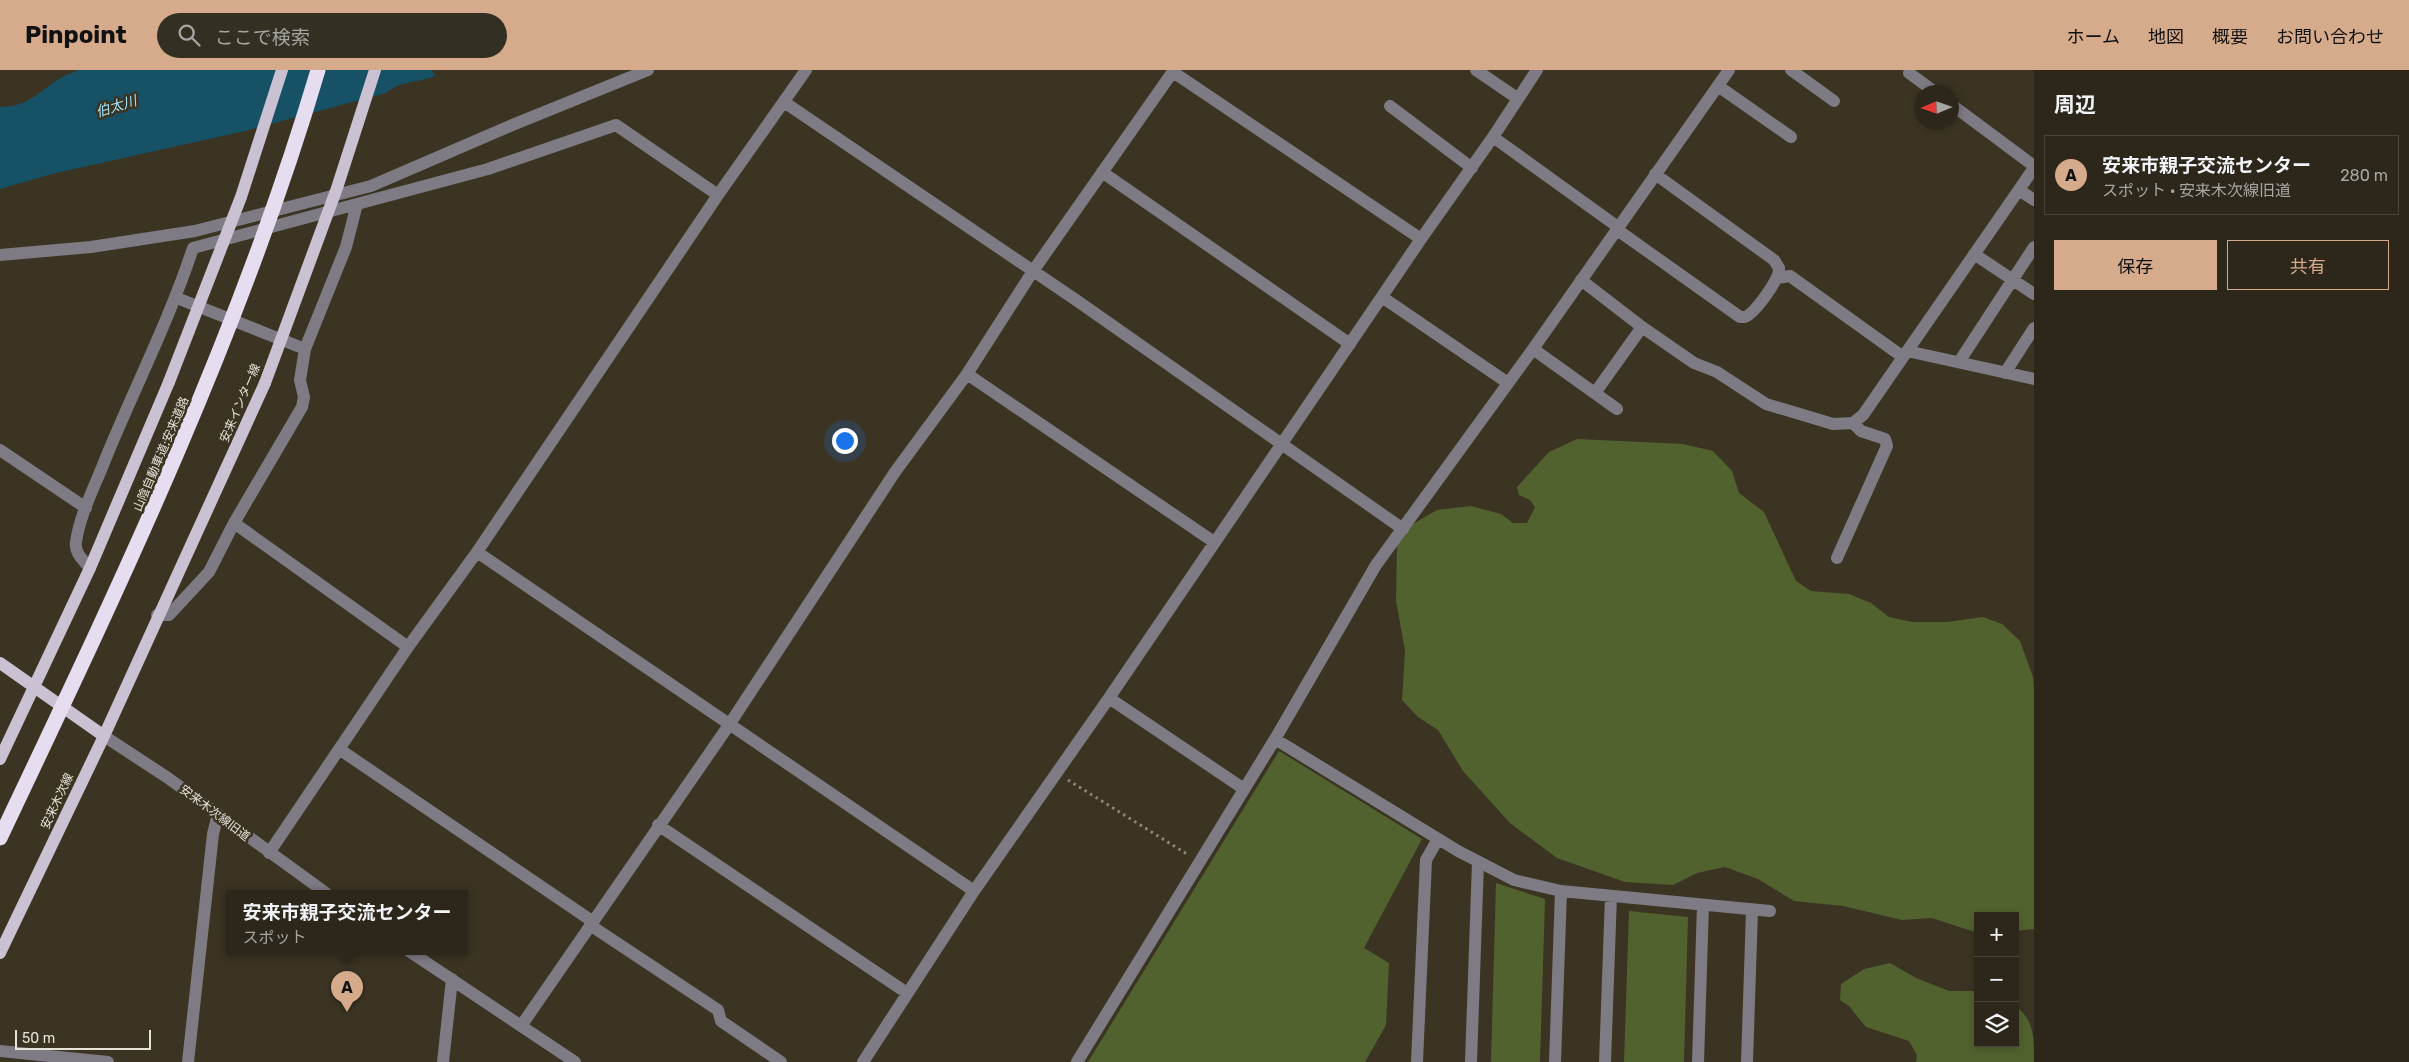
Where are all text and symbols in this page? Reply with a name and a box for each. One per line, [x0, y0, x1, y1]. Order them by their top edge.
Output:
search box [157, 13, 507, 58]
text: Pinpoint [25, 21, 127, 49]
icon: search [175, 21, 203, 49]
text: ここで検索 [215, 26, 310, 49]
text: ホーム [2067, 26, 2120, 48]
text: 地図 [2148, 26, 2184, 48]
text: 概要 [2212, 26, 2248, 48]
text: お問い合わせ [2276, 26, 2384, 48]
north arrow [1914, 85, 1959, 130]
water label: 伯太川 [94, 92, 141, 121]
text: 周辺 [2054, 92, 2096, 117]
text: 安来市親子交流センター [2102, 154, 2311, 177]
text: A [2065, 166, 2077, 185]
text: 280 m [2340, 166, 2388, 185]
text: スポット · 安来木次線旧道 [2102, 181, 2291, 200]
button: 保存 [2054, 240, 2217, 290]
button: 共有 [2227, 240, 2389, 290]
street label: 安来インター線 [217, 362, 263, 444]
street label: 山陰自動車道;安来道路 [130, 395, 192, 513]
your location [832, 428, 858, 454]
street label: 安来木次線 [38, 771, 76, 831]
street label: 安来木次線旧道 [177, 782, 253, 844]
popup [226, 890, 468, 955]
text: 安来市親子交流センター [242, 901, 452, 924]
map controls [1974, 912, 2019, 1047]
button: + [1974, 912, 2019, 957]
text: スポット [242, 928, 307, 947]
button: − [1974, 957, 2019, 1002]
pin: A [331, 971, 363, 1012]
button: layers [1974, 1002, 2019, 1047]
scale bar [15, 1027, 151, 1050]
text: 50 m [22, 1030, 55, 1047]

